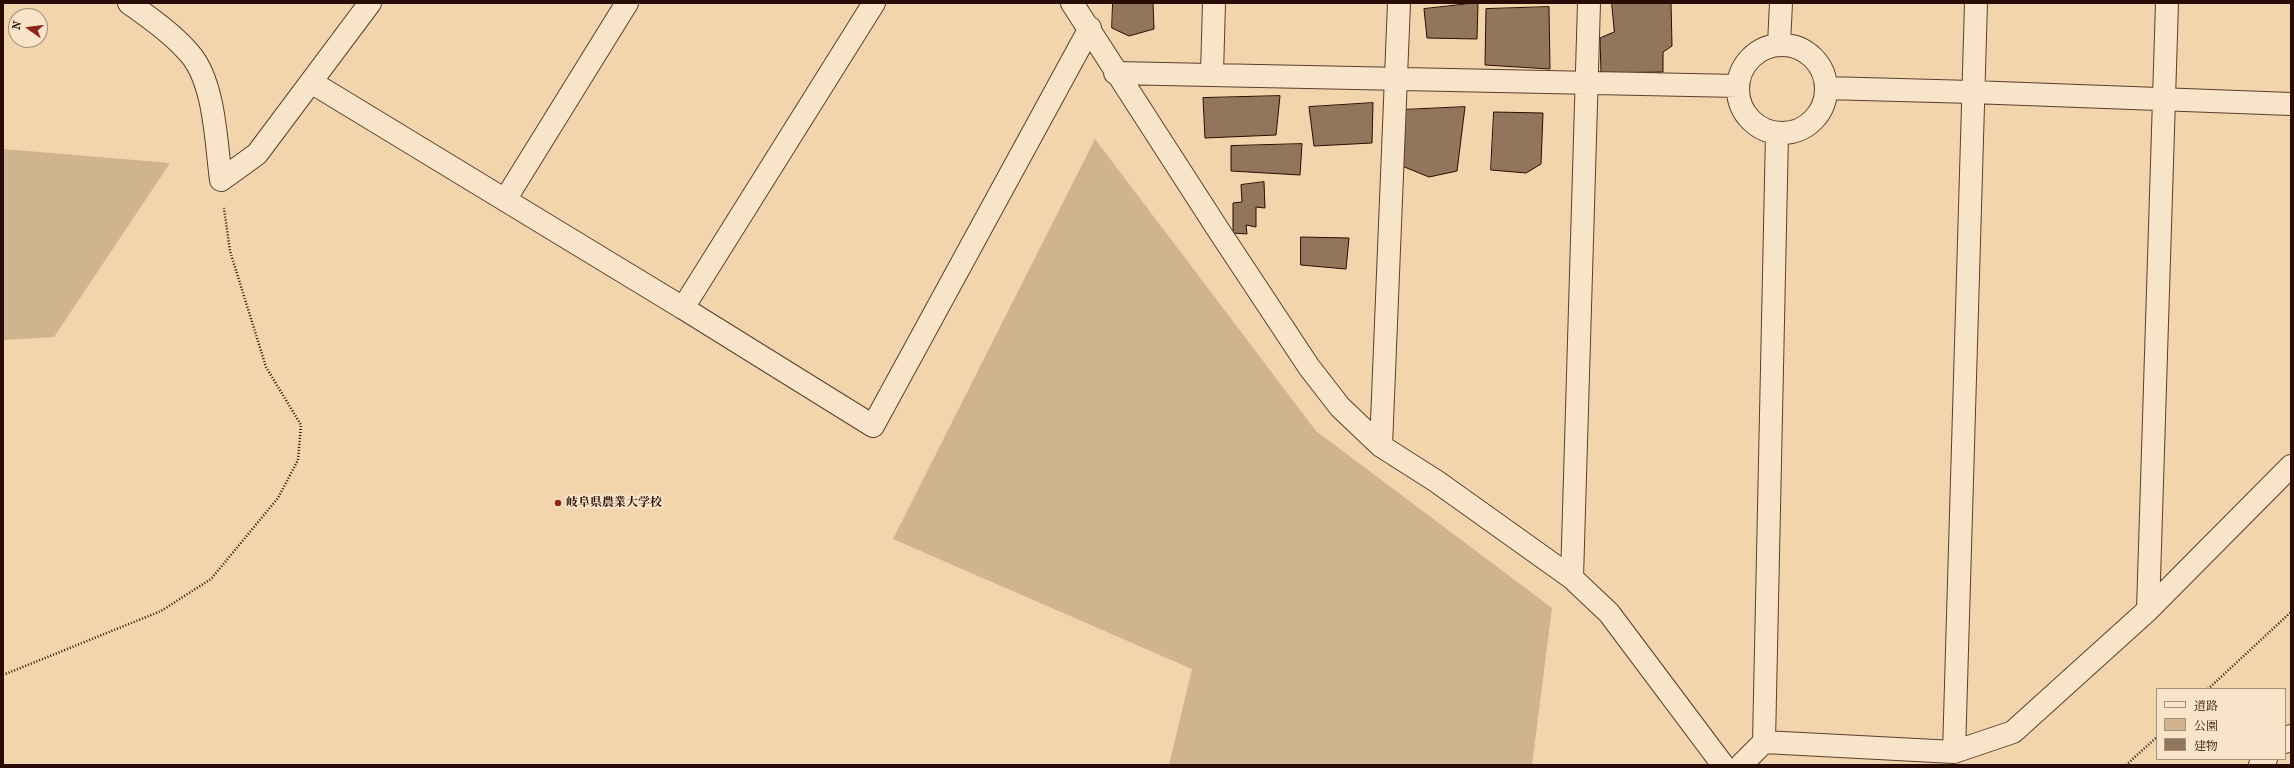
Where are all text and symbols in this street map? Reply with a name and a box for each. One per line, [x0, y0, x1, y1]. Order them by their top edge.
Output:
north arrow [8, 8, 48, 48]
text: N [10, 20, 24, 31]
place label: 岐阜県農業大学校 [566, 496, 662, 510]
marker: 岐阜県農業大学校 [553, 498, 563, 508]
legend [2156, 688, 2286, 760]
text: 道路 [2194, 699, 2218, 713]
text: 公園 [2194, 719, 2218, 733]
text: 建物 [2194, 739, 2218, 753]

